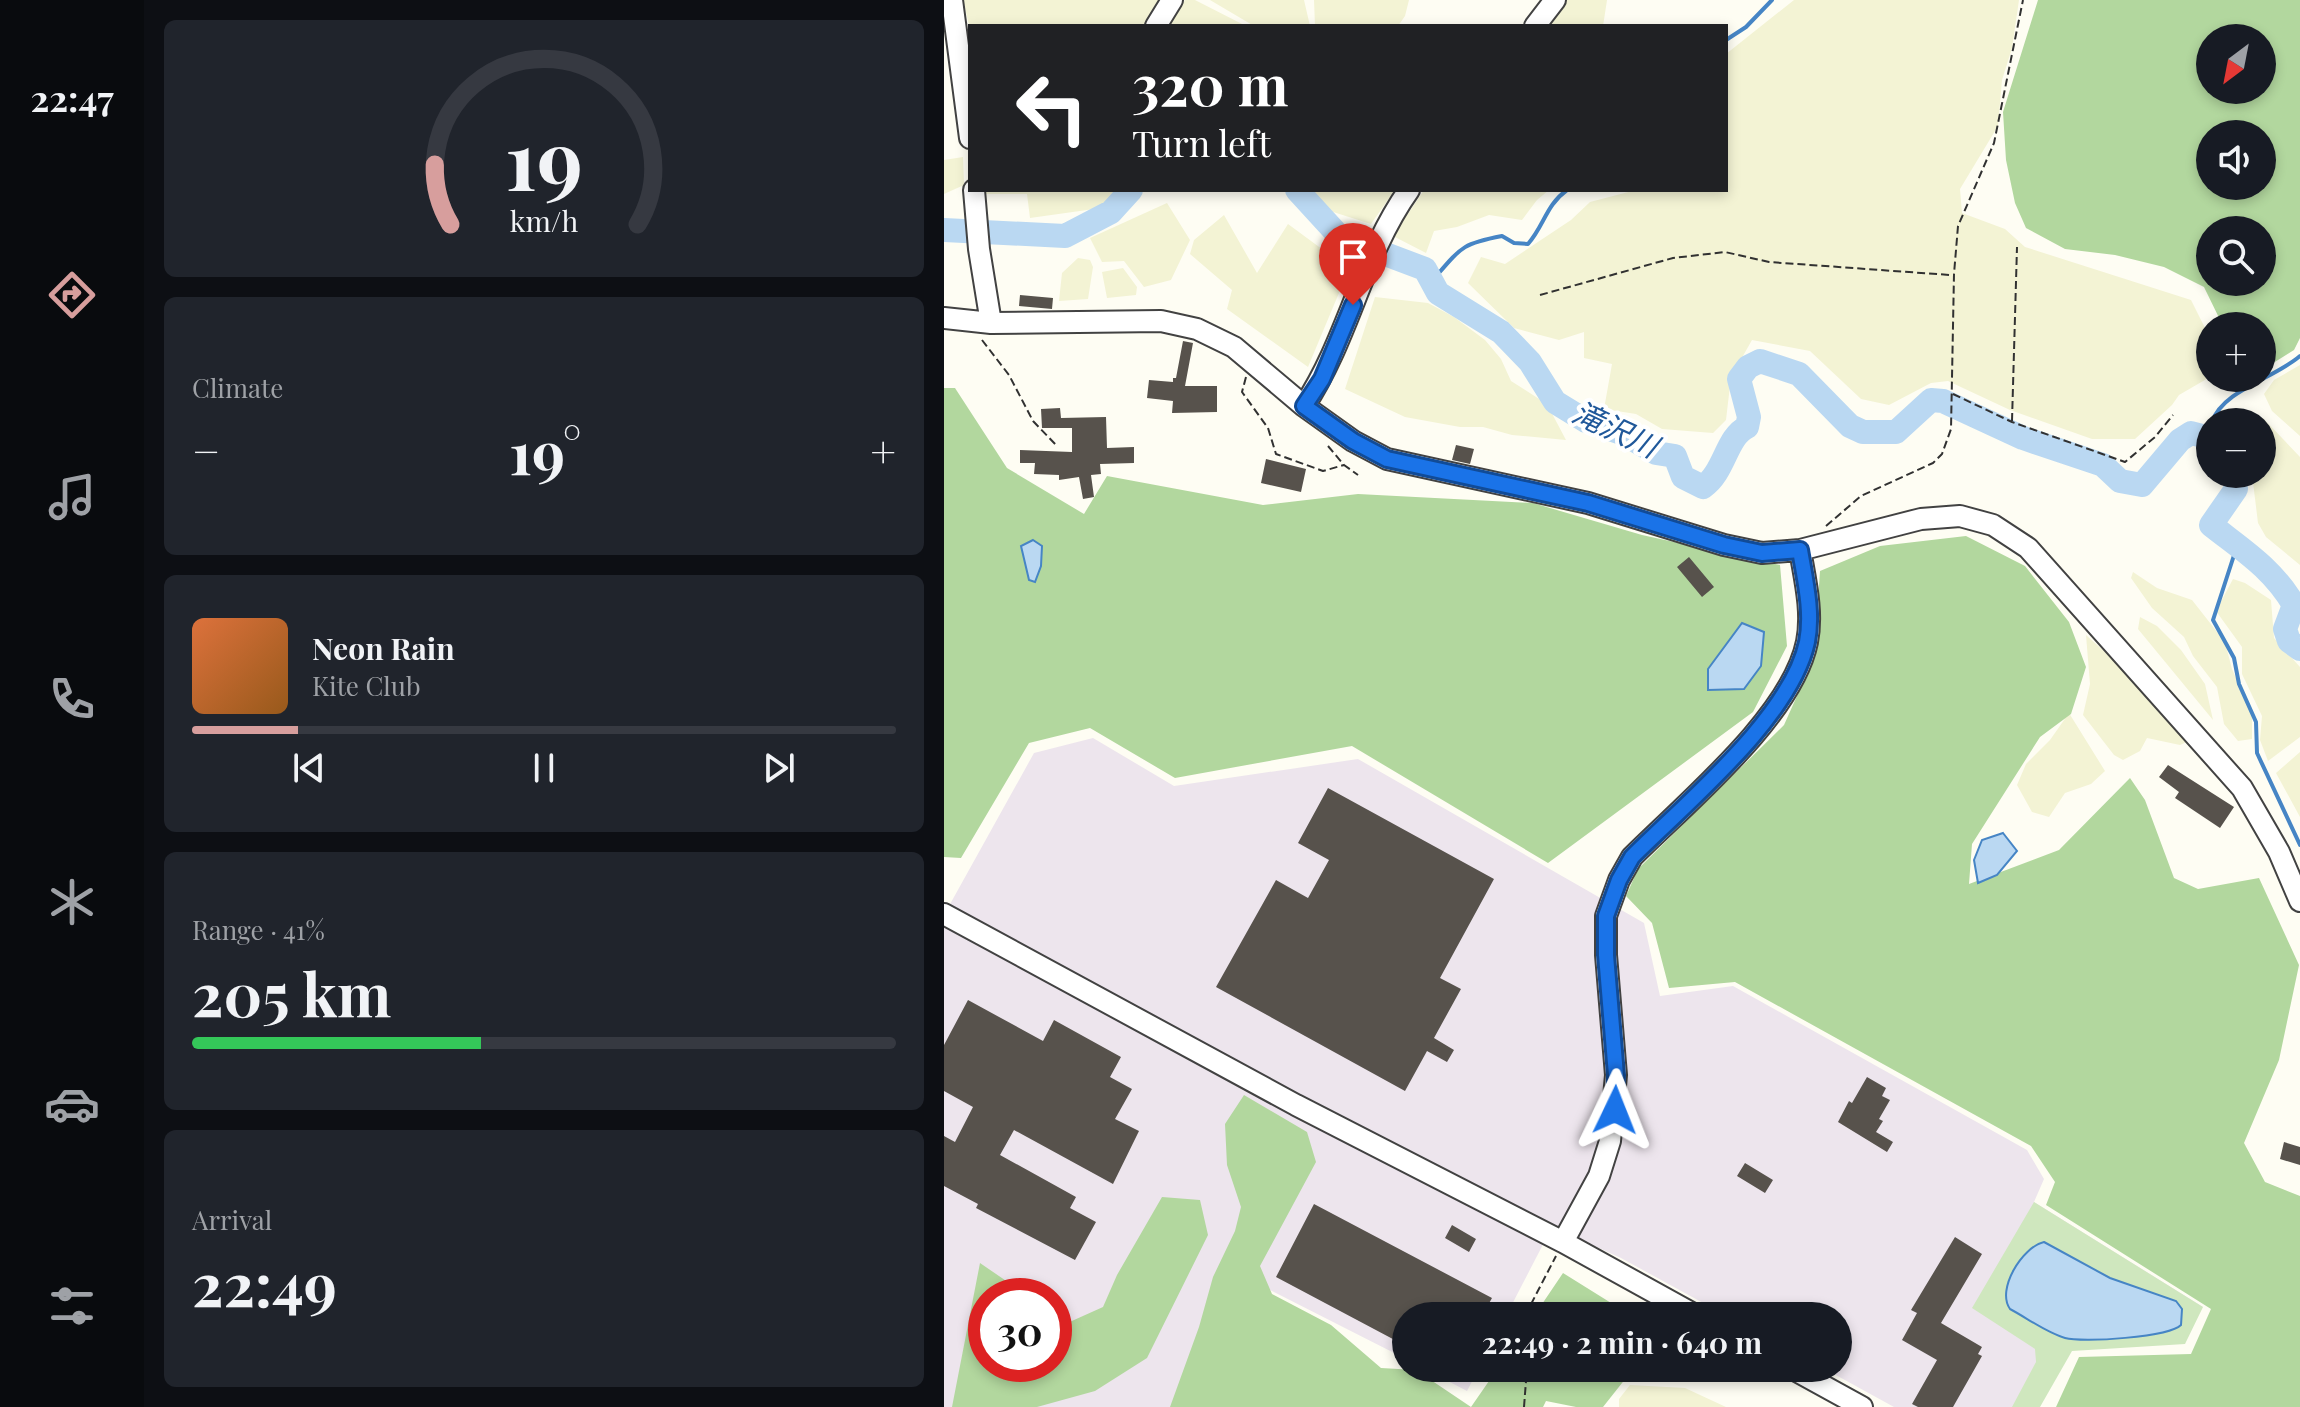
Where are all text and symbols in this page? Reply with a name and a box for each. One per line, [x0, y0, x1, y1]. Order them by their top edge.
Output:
north arrow [2196, 24, 2276, 104]
map controls [2196, 24, 2276, 488]
text: 320 m [1132, 46, 1288, 121]
icon: left [1000, 56, 1104, 160]
text: 22:47 [30, 73, 114, 121]
text: 19 [505, 100, 583, 211]
text: Turn left [1132, 118, 1271, 166]
button: sound [2196, 120, 2276, 200]
text: km/h [510, 201, 578, 239]
button: search [2196, 216, 2276, 296]
pin [1319, 223, 1387, 305]
icon: arrive [1331, 235, 1375, 279]
icon: directions [44, 267, 100, 323]
button: + [2196, 312, 2276, 392]
text: Climate [192, 370, 283, 405]
water label: 滝沢川 [1567, 391, 1668, 467]
button: − [2196, 408, 2276, 488]
text: 19° [509, 410, 582, 490]
text: − [192, 420, 220, 479]
text: + [870, 420, 896, 479]
icon: music [44, 469, 100, 525]
text: Neon Rain [312, 628, 455, 668]
text: Kite Club [312, 668, 421, 703]
icon: phone [44, 671, 100, 727]
icon: previous [287, 746, 331, 790]
icon: pause [522, 746, 566, 790]
icon: next [757, 746, 801, 790]
icon: climate [44, 874, 100, 930]
text: Range · 41% [192, 912, 325, 947]
text: 205 km [192, 952, 391, 1032]
position arrow [1573, 1068, 1657, 1152]
icon: car [44, 1076, 100, 1132]
text: Arrival [192, 1202, 272, 1237]
text: 22:49 [192, 1242, 337, 1322]
icon: filters [44, 1278, 100, 1334]
speed limit sign: 30 [968, 1278, 1072, 1382]
text: 22:49 · 2 min · 640 m [1482, 1322, 1762, 1362]

